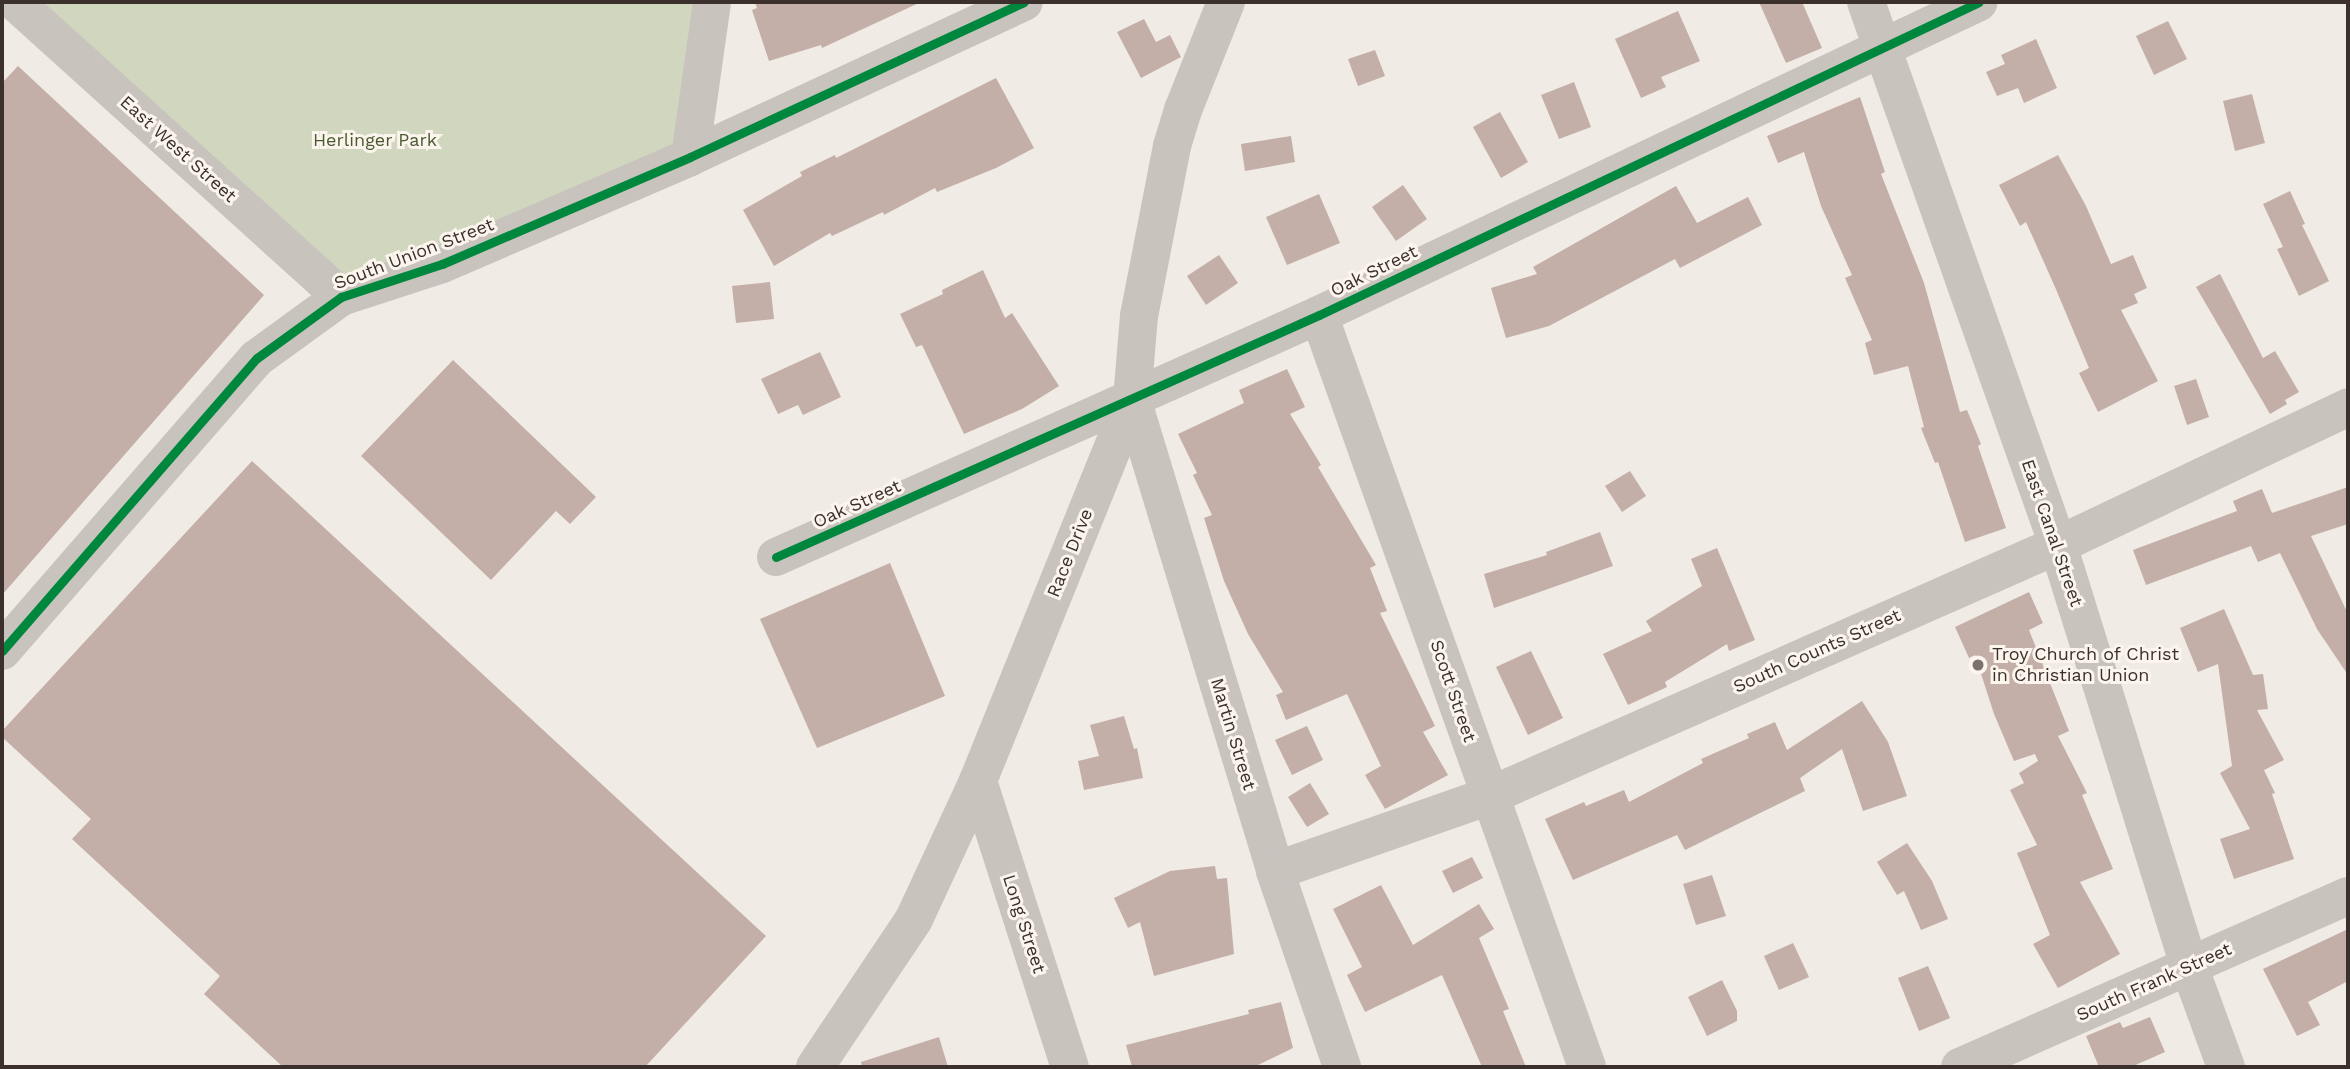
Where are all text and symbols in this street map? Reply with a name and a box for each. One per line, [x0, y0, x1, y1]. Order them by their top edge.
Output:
street label: East West Street [115, 91, 241, 207]
park label: Herlinger Park [313, 129, 437, 151]
street label: South Union Street [331, 214, 497, 294]
street label: Oak Street [1327, 241, 1421, 301]
street label: East Canal Street [2017, 456, 2087, 610]
street label: Oak Street [810, 475, 904, 533]
street label: Race Drive [1042, 506, 1098, 600]
street label: South Counts Street [1730, 604, 1904, 698]
street label: Scott Street [1425, 637, 1481, 745]
place label: Troy Church of Christ in Christian Union [1992, 644, 2180, 686]
marker: Troy Church of Christ in Christian Union [1970, 657, 1986, 673]
street label: Martin Street [1206, 675, 1260, 793]
street label: Long Street [998, 872, 1050, 976]
street label: South Frank Street [2073, 938, 2235, 1026]

